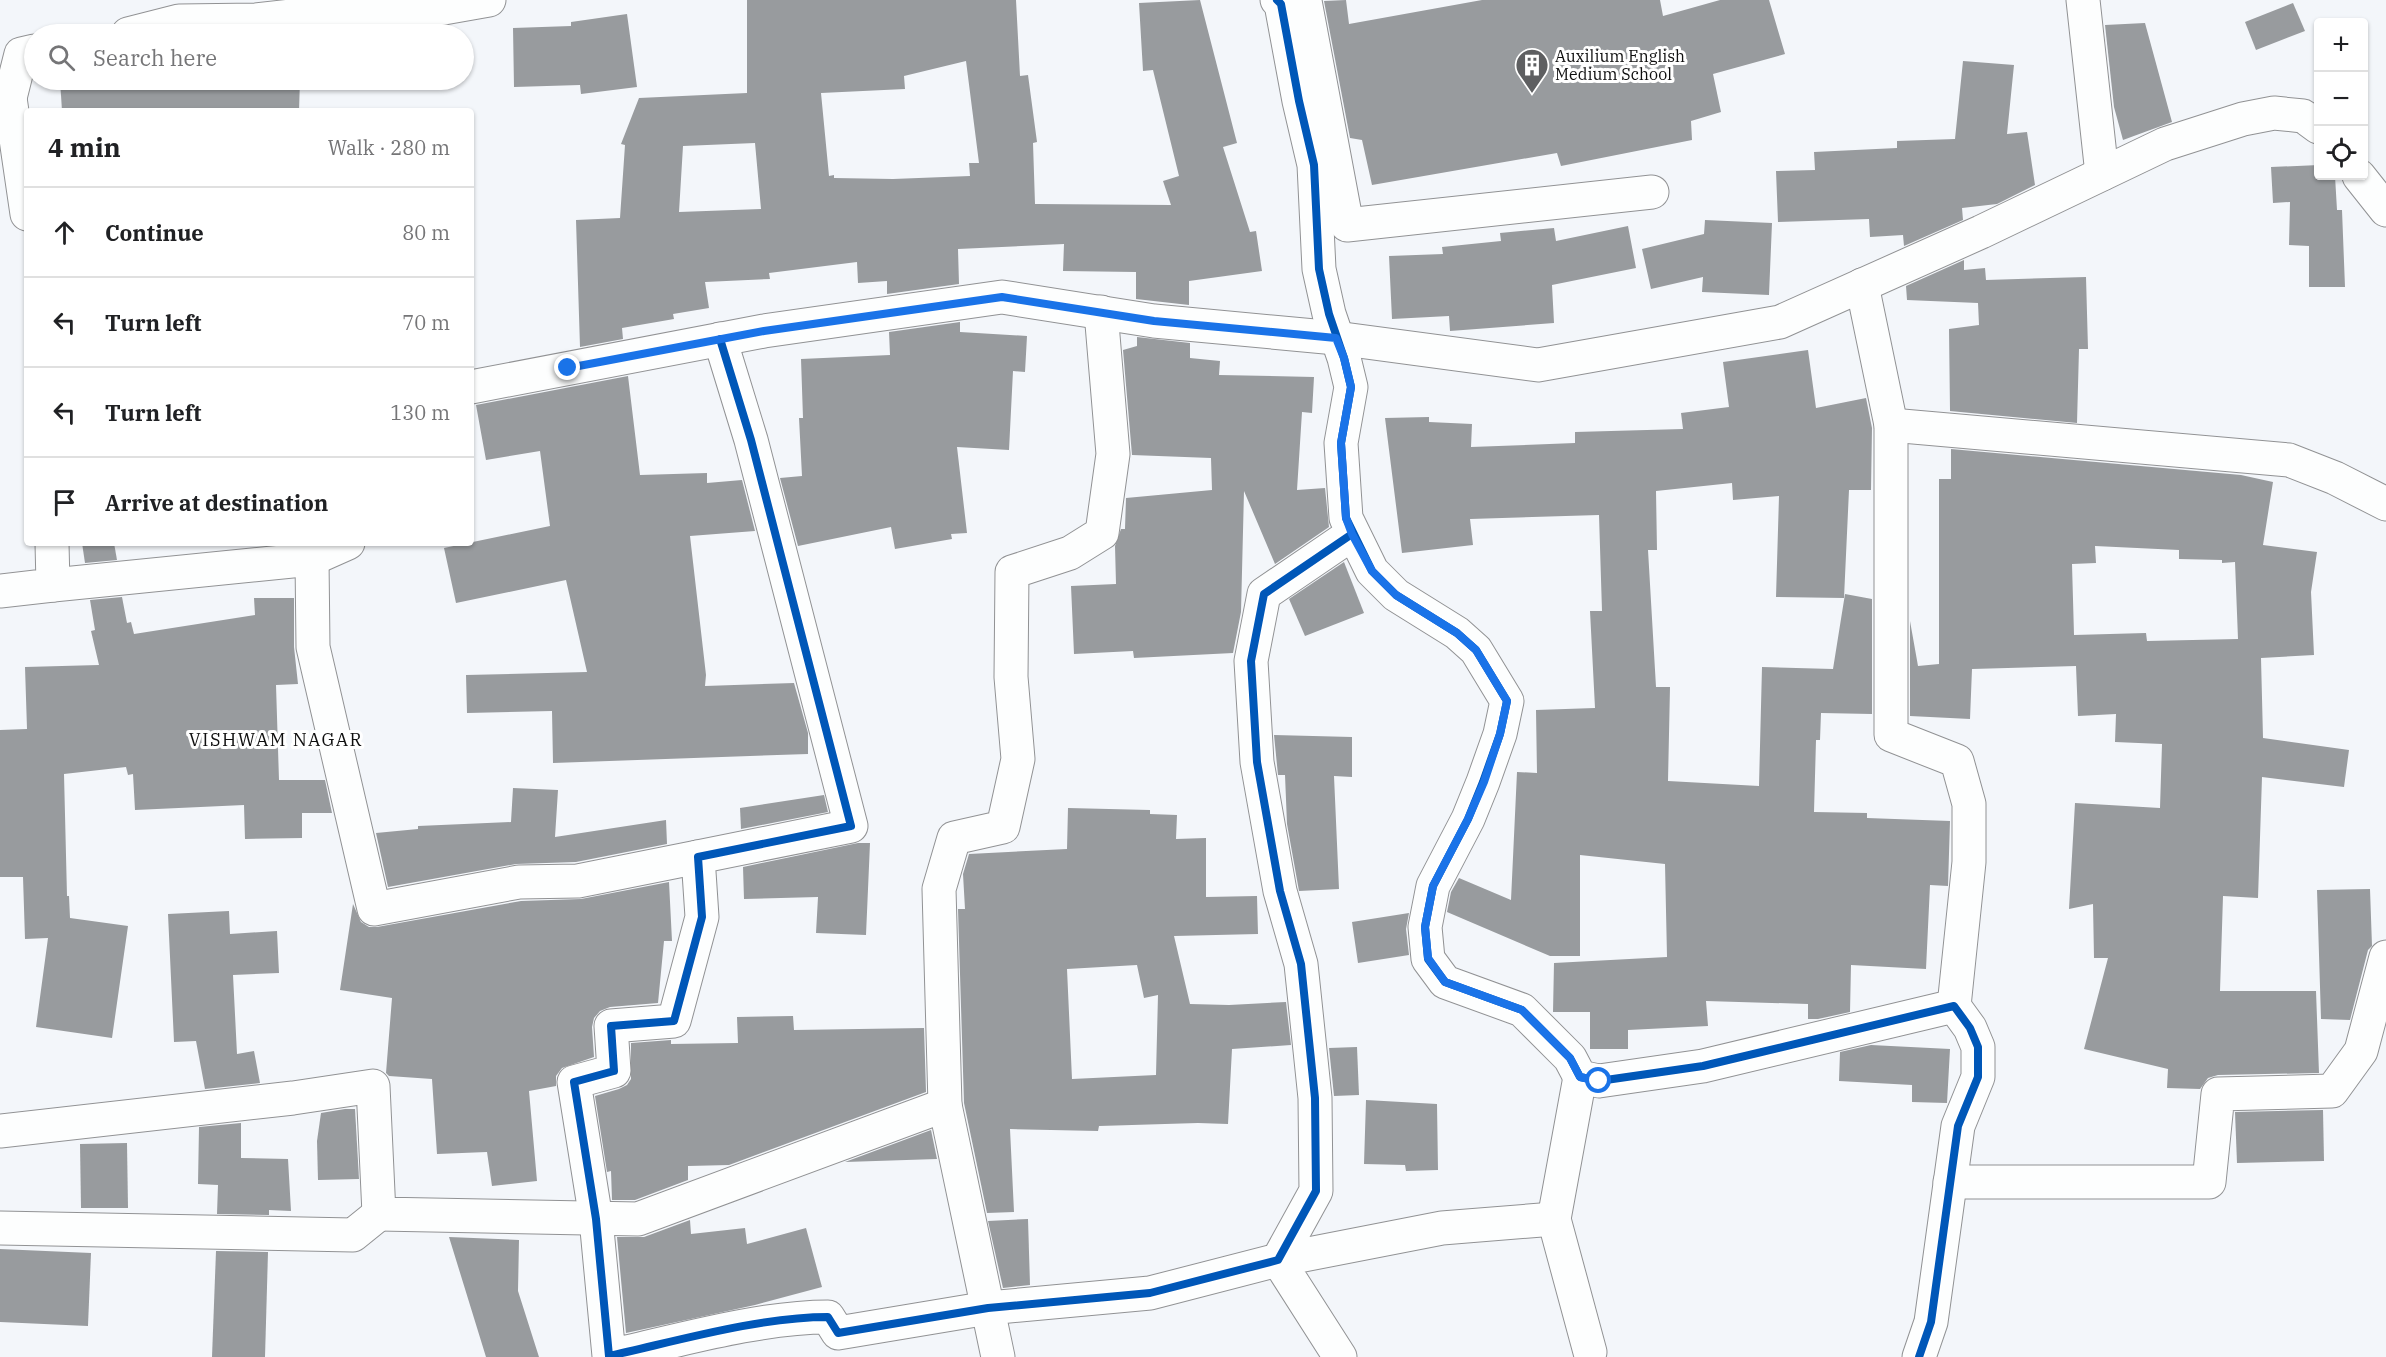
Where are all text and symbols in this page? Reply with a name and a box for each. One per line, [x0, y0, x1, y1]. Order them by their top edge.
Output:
map controls [2314, 18, 2368, 180]
button: + [2314, 18, 2368, 72]
search box [24, 24, 474, 90]
icon: search [45, 41, 78, 74]
text: Search here [93, 43, 217, 72]
place label: Auxilium English Medium School [1555, 46, 1685, 84]
building icon: Auxilium English Medium School [1514, 47, 1550, 94]
button: − [2314, 72, 2368, 126]
button: locate [2314, 126, 2368, 180]
text: 4 min [48, 130, 121, 164]
text: Walk · 280 m [328, 134, 450, 161]
icon: ahead [48, 216, 81, 249]
text: Continue [105, 218, 204, 247]
text: 80 m [402, 219, 450, 246]
icon: left [48, 306, 81, 339]
text: Turn left [105, 308, 201, 337]
text: 70 m [402, 309, 450, 336]
route end [554, 354, 580, 380]
icon: left [48, 396, 81, 429]
text: Turn left [105, 398, 201, 427]
text: 130 m [390, 399, 450, 426]
icon: arrive [48, 486, 81, 519]
text: Arrive at destination [105, 488, 328, 517]
district label: VISHWAM NAGAR [189, 728, 363, 751]
route start [1585, 1067, 1611, 1093]

